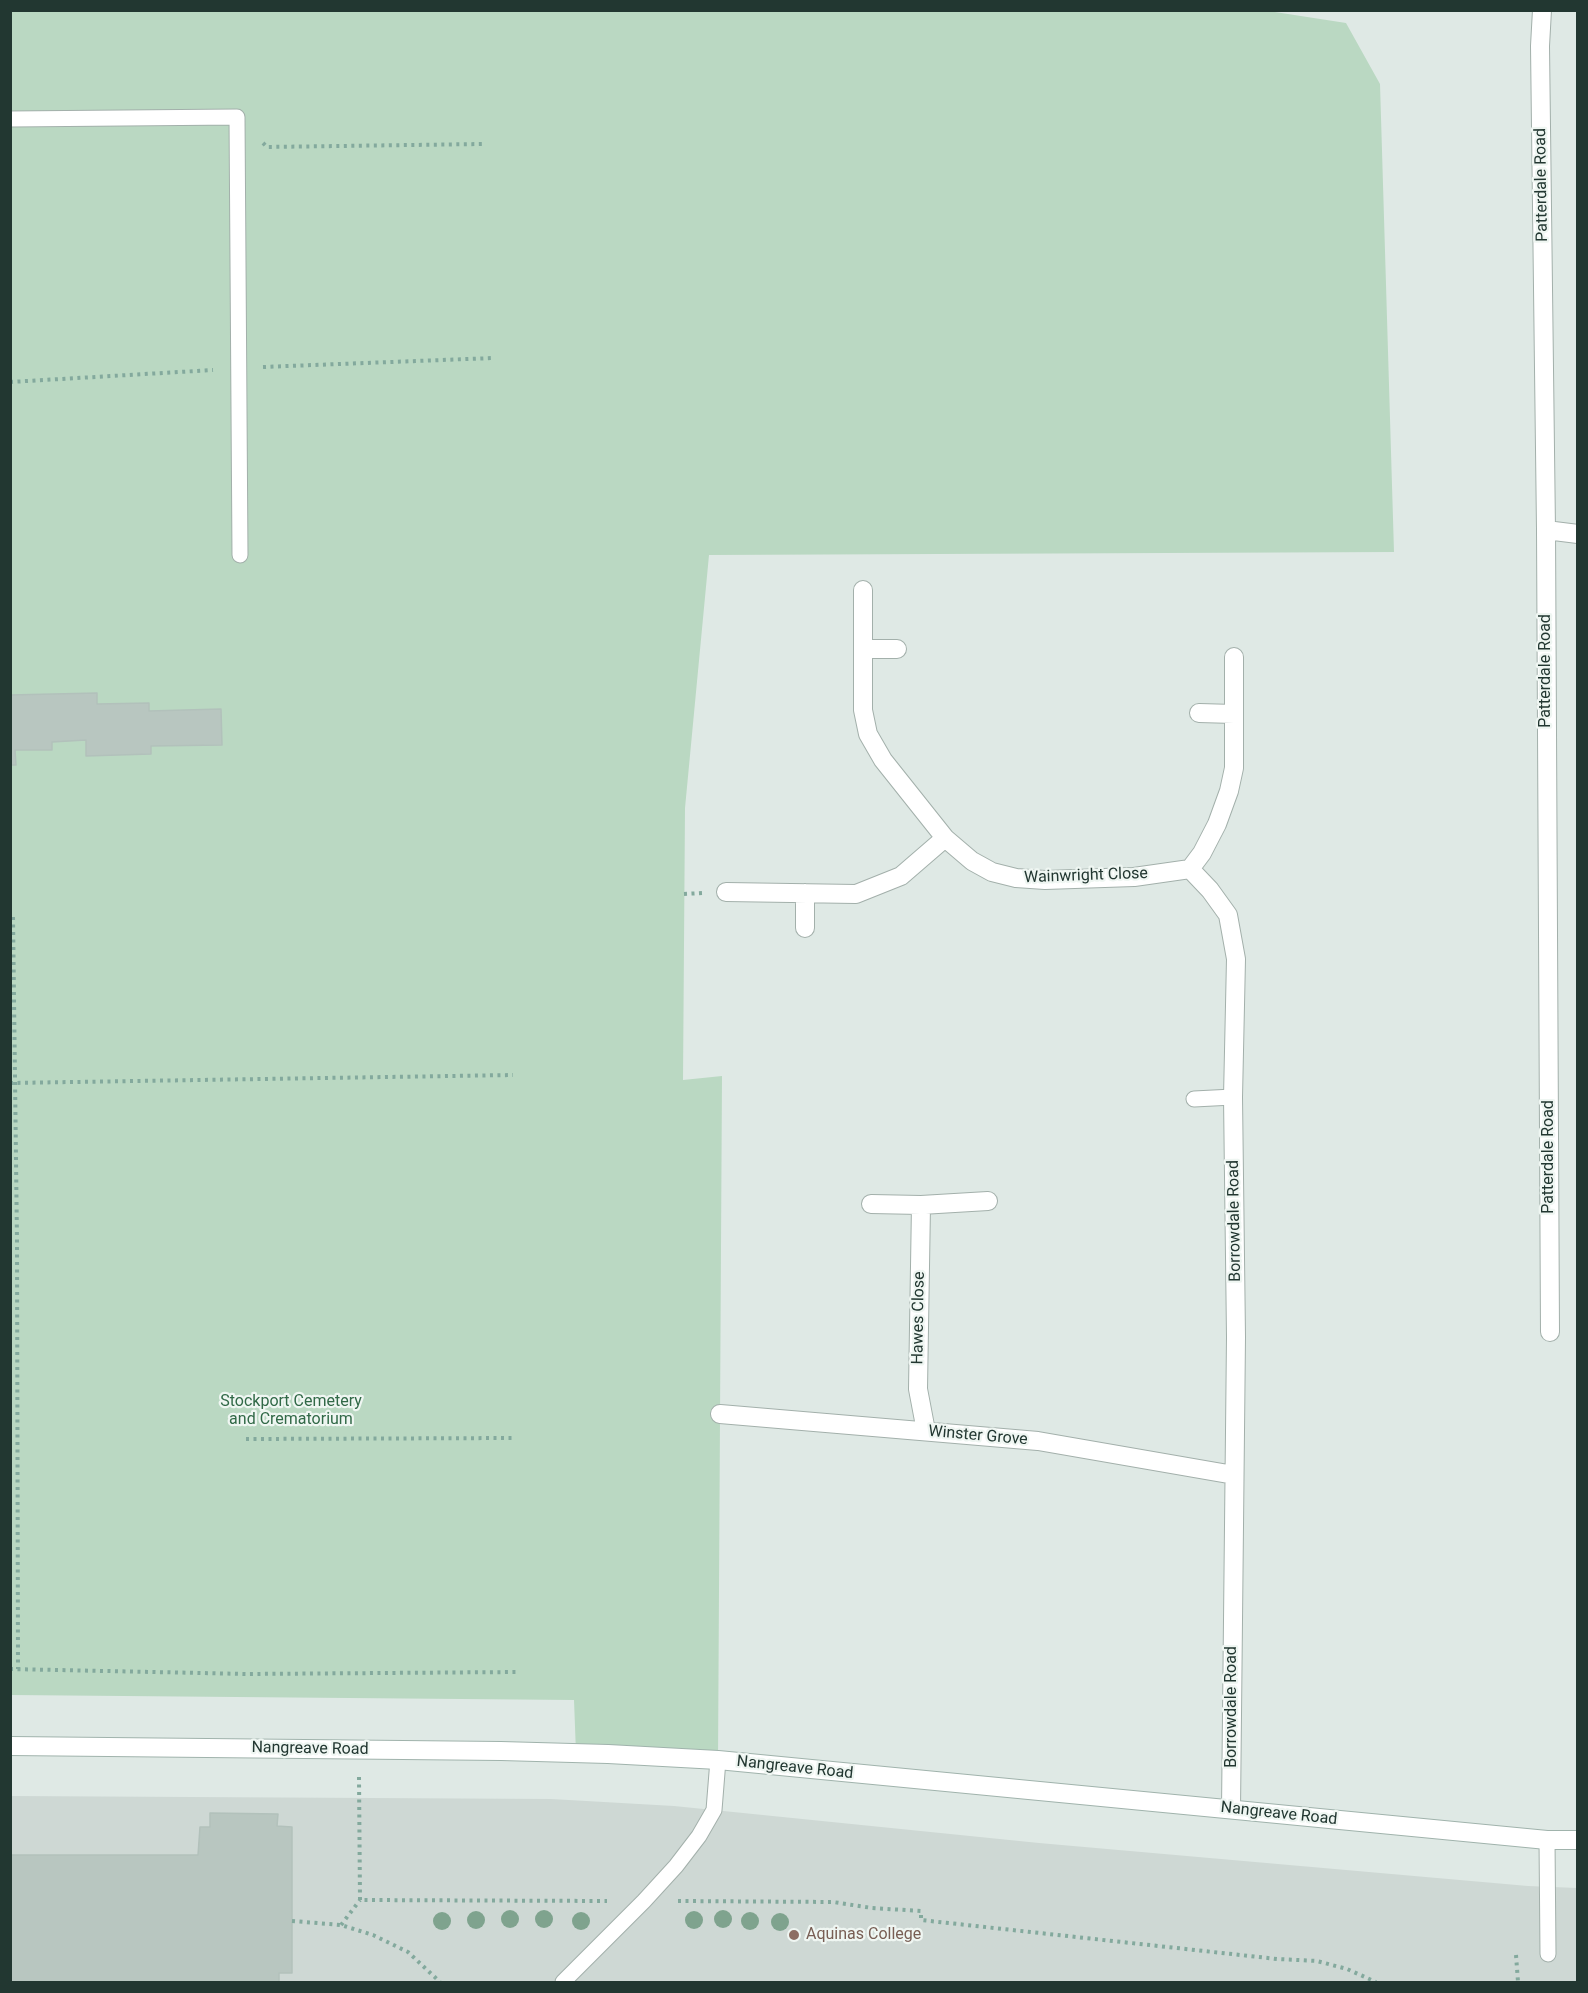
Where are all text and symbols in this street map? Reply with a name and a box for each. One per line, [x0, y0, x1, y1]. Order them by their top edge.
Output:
street label: Patterdale Road [1531, 128, 1553, 242]
street label: Patterdale Road [1536, 614, 1556, 728]
street label: Wainwright Close [1024, 864, 1148, 888]
street label: Patterdale Road [1539, 1100, 1559, 1214]
street label: Borrowdale Road [1224, 1160, 1246, 1282]
street label: Hawes Close [909, 1271, 929, 1365]
park label: Stockport Cemetery and Crematorium [220, 1392, 362, 1430]
street label: Winster Grove [928, 1422, 1028, 1450]
street label: Borrowdale Road [1222, 1646, 1242, 1768]
street label: Nangreave Road [251, 1738, 369, 1760]
street label: Nangreave Road [736, 1752, 854, 1784]
street label: Nangreave Road [1220, 1798, 1338, 1830]
place label: Aquinas College [806, 1925, 921, 1945]
marker: Aquinas College [787, 1928, 801, 1942]

